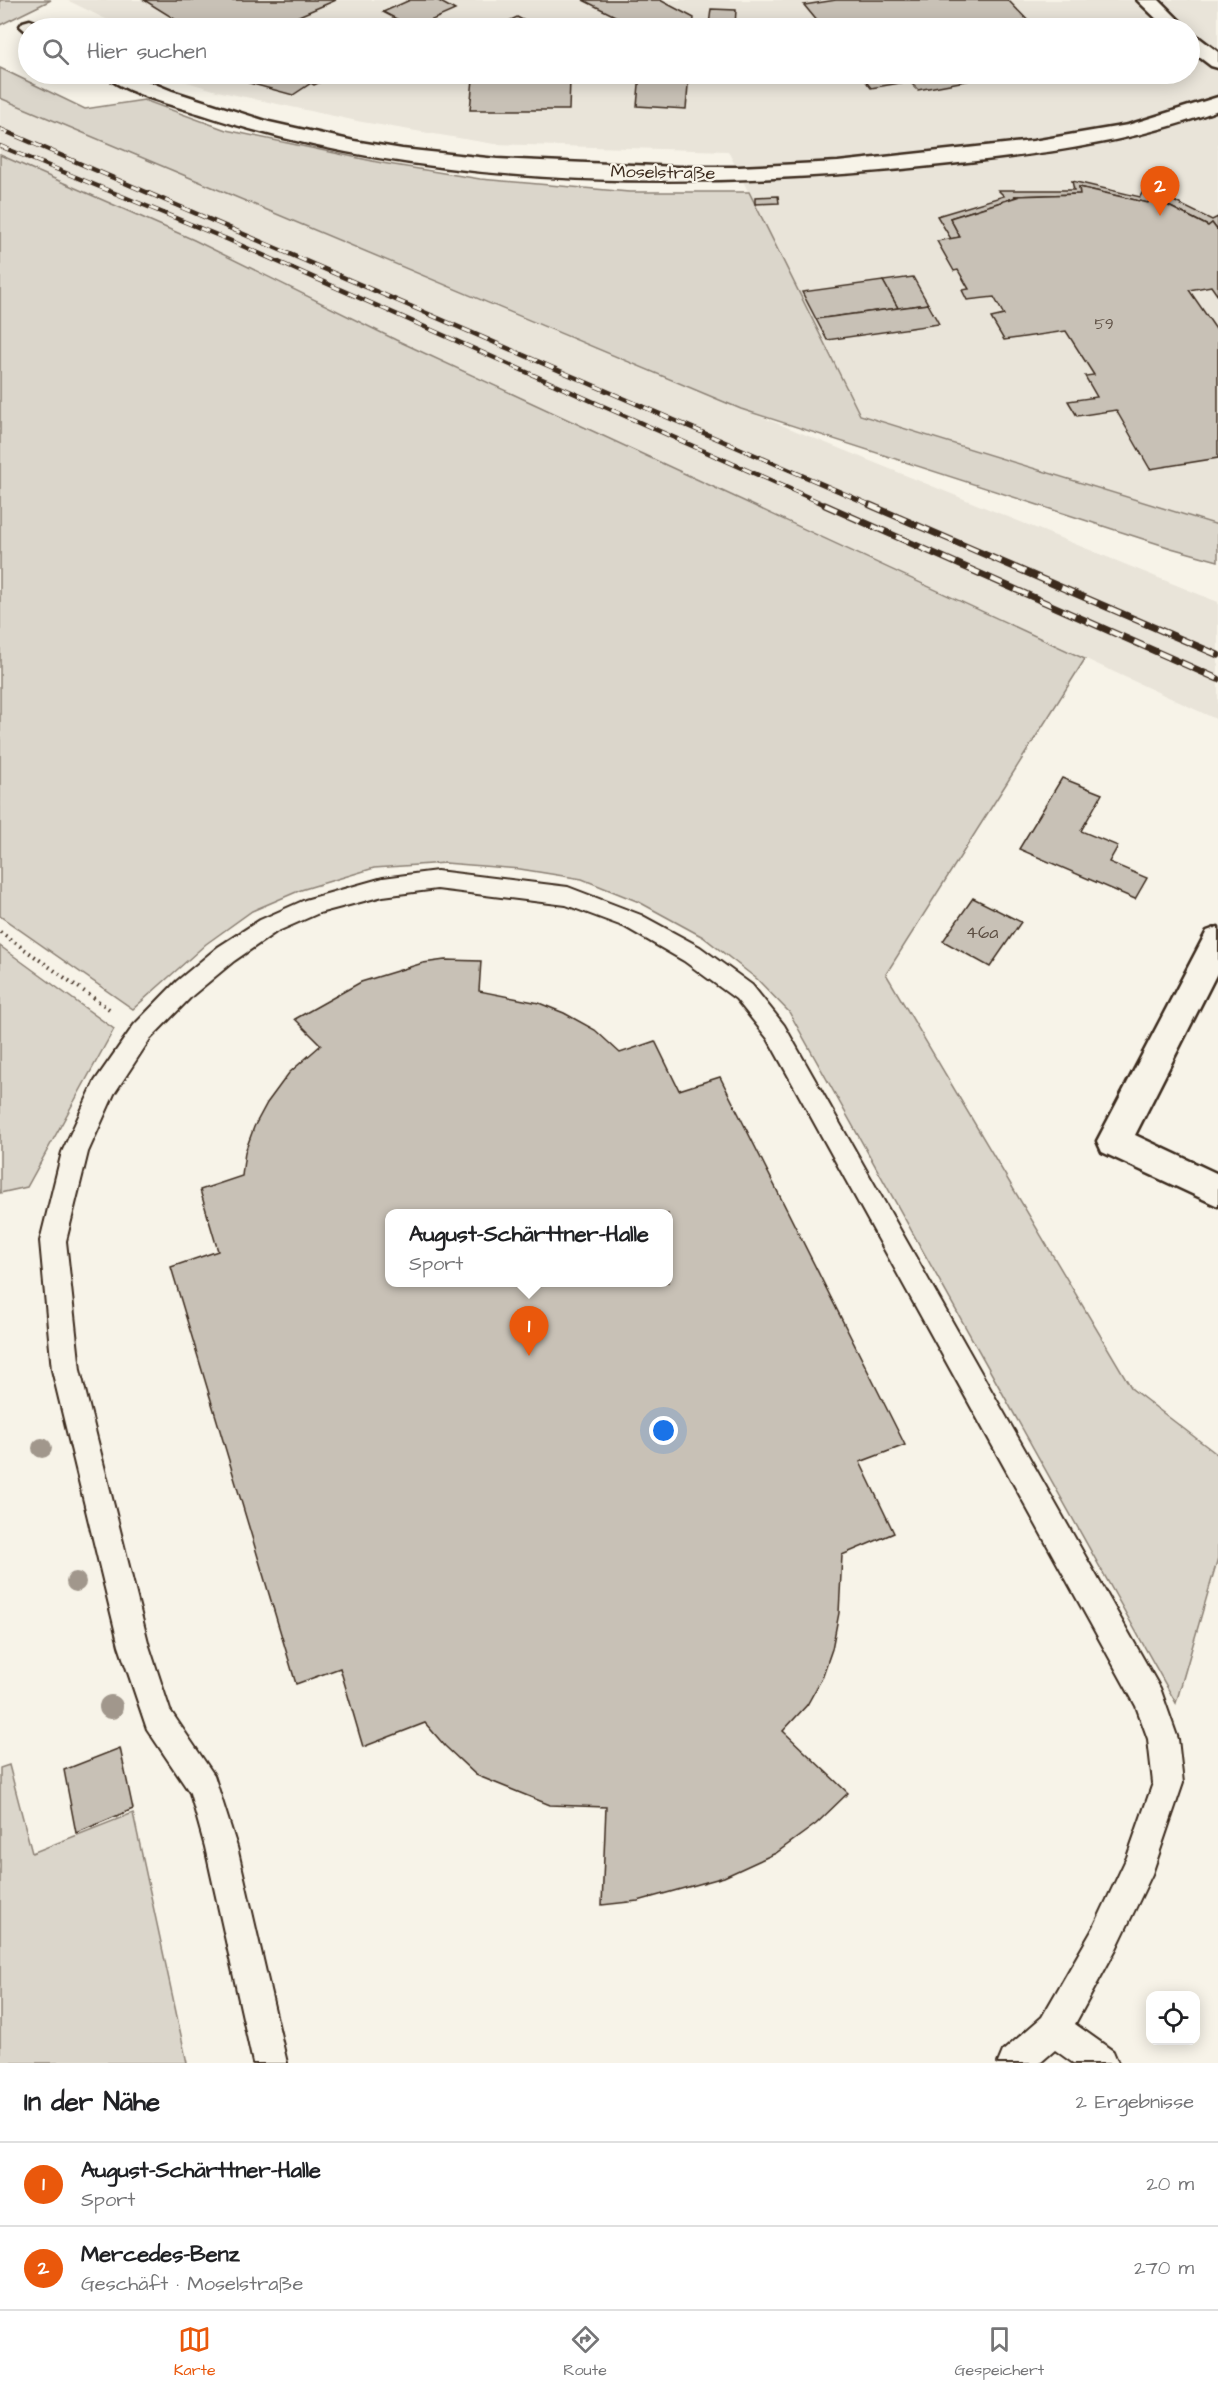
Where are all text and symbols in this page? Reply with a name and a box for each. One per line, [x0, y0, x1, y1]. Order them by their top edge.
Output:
search box [18, 18, 1200, 84]
icon: search [39, 35, 72, 68]
text: Hier suchen [87, 36, 206, 67]
street label: Moselstraße [610, 159, 716, 186]
pin: 2 [1140, 166, 1180, 216]
house number: 59 [1094, 314, 1114, 335]
house number: 46a [966, 920, 998, 945]
popup [385, 1209, 673, 1287]
text: August-Schärttner-Halle [409, 1219, 649, 1250]
text: Sport [409, 1250, 463, 1278]
pin: 1 [510, 1306, 548, 1356]
your location [649, 1416, 678, 1445]
map controls [1146, 1991, 1200, 2045]
button: locate [1146, 1991, 1200, 2045]
text: In der Nähe [24, 2084, 160, 2120]
text: 2 Ergebnisse [1075, 2088, 1194, 2116]
text: August-Schärttner-Halle [81, 2155, 321, 2186]
text: 1 [42, 2170, 45, 2198]
text: 20 m [1146, 2170, 1194, 2198]
text: Sport [81, 2186, 135, 2214]
text: Mercedes-Benz [81, 2239, 240, 2270]
text: 2 [38, 2254, 49, 2282]
text: 270 m [1134, 2254, 1194, 2282]
text: Geschäft · Moselstraße [81, 2270, 303, 2298]
tab: Karte [174, 2323, 216, 2381]
tab: Route [563, 2323, 607, 2381]
tab: Gespeichert [954, 2323, 1044, 2381]

